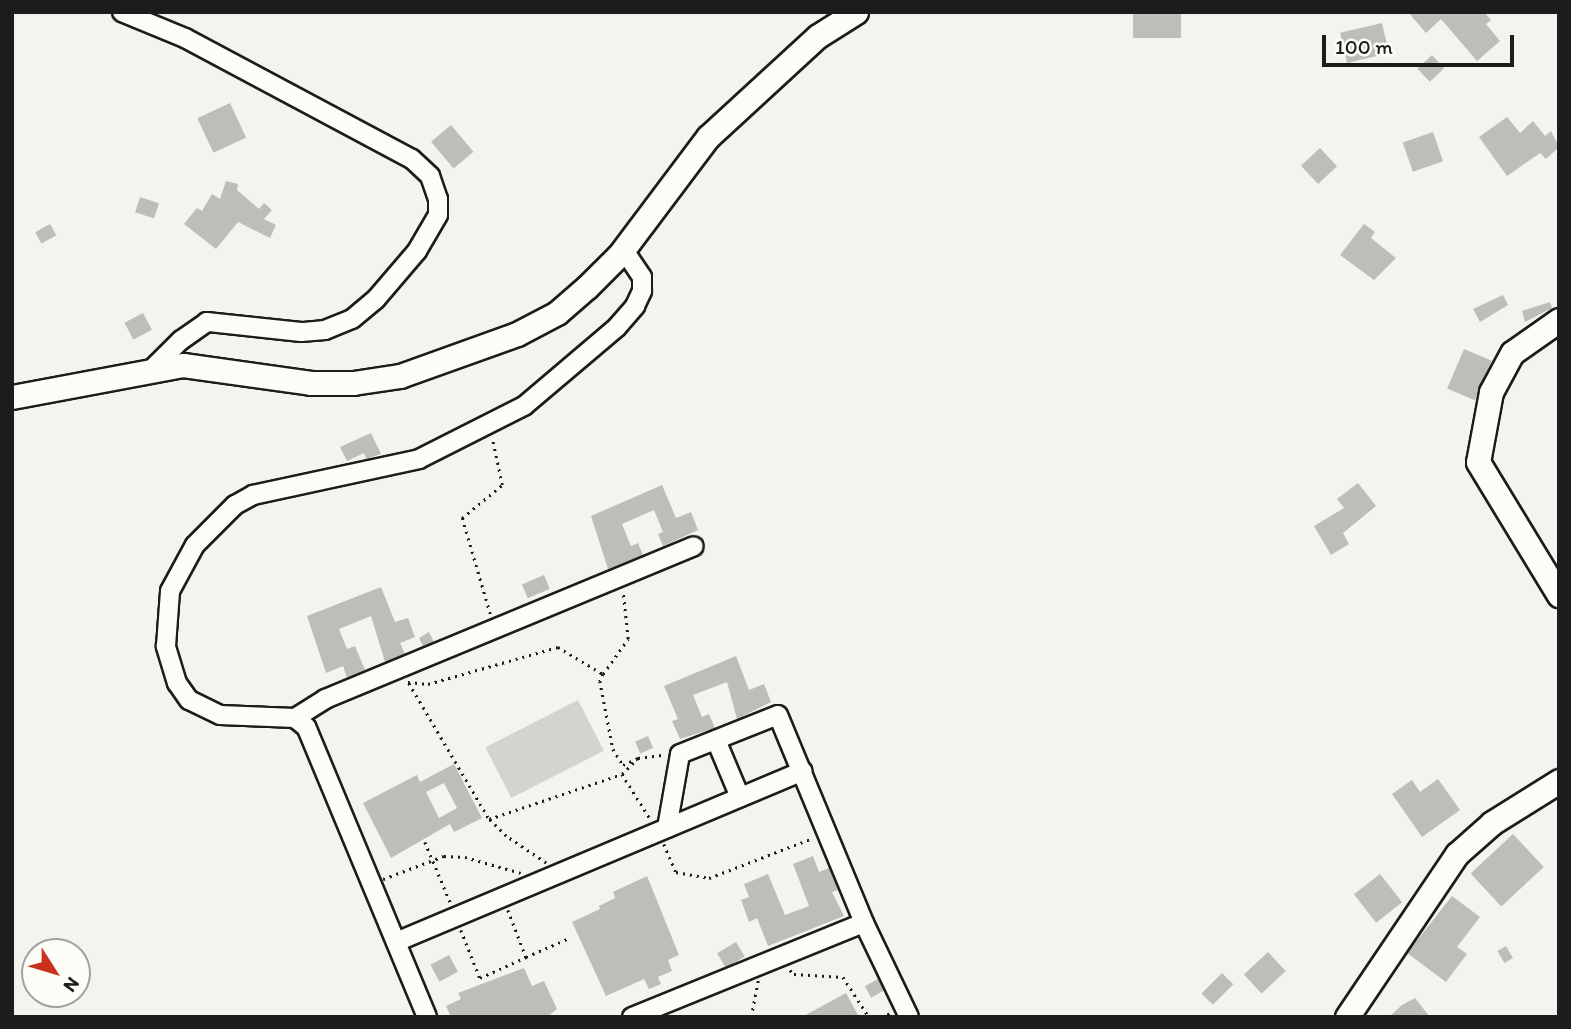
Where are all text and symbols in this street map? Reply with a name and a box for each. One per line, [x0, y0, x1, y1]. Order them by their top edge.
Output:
scale bar [1326, 21, 1518, 65]
text: 100 m [1335, 34, 1393, 59]
north arrow [21, 938, 91, 1008]
text: N [59, 973, 85, 997]

